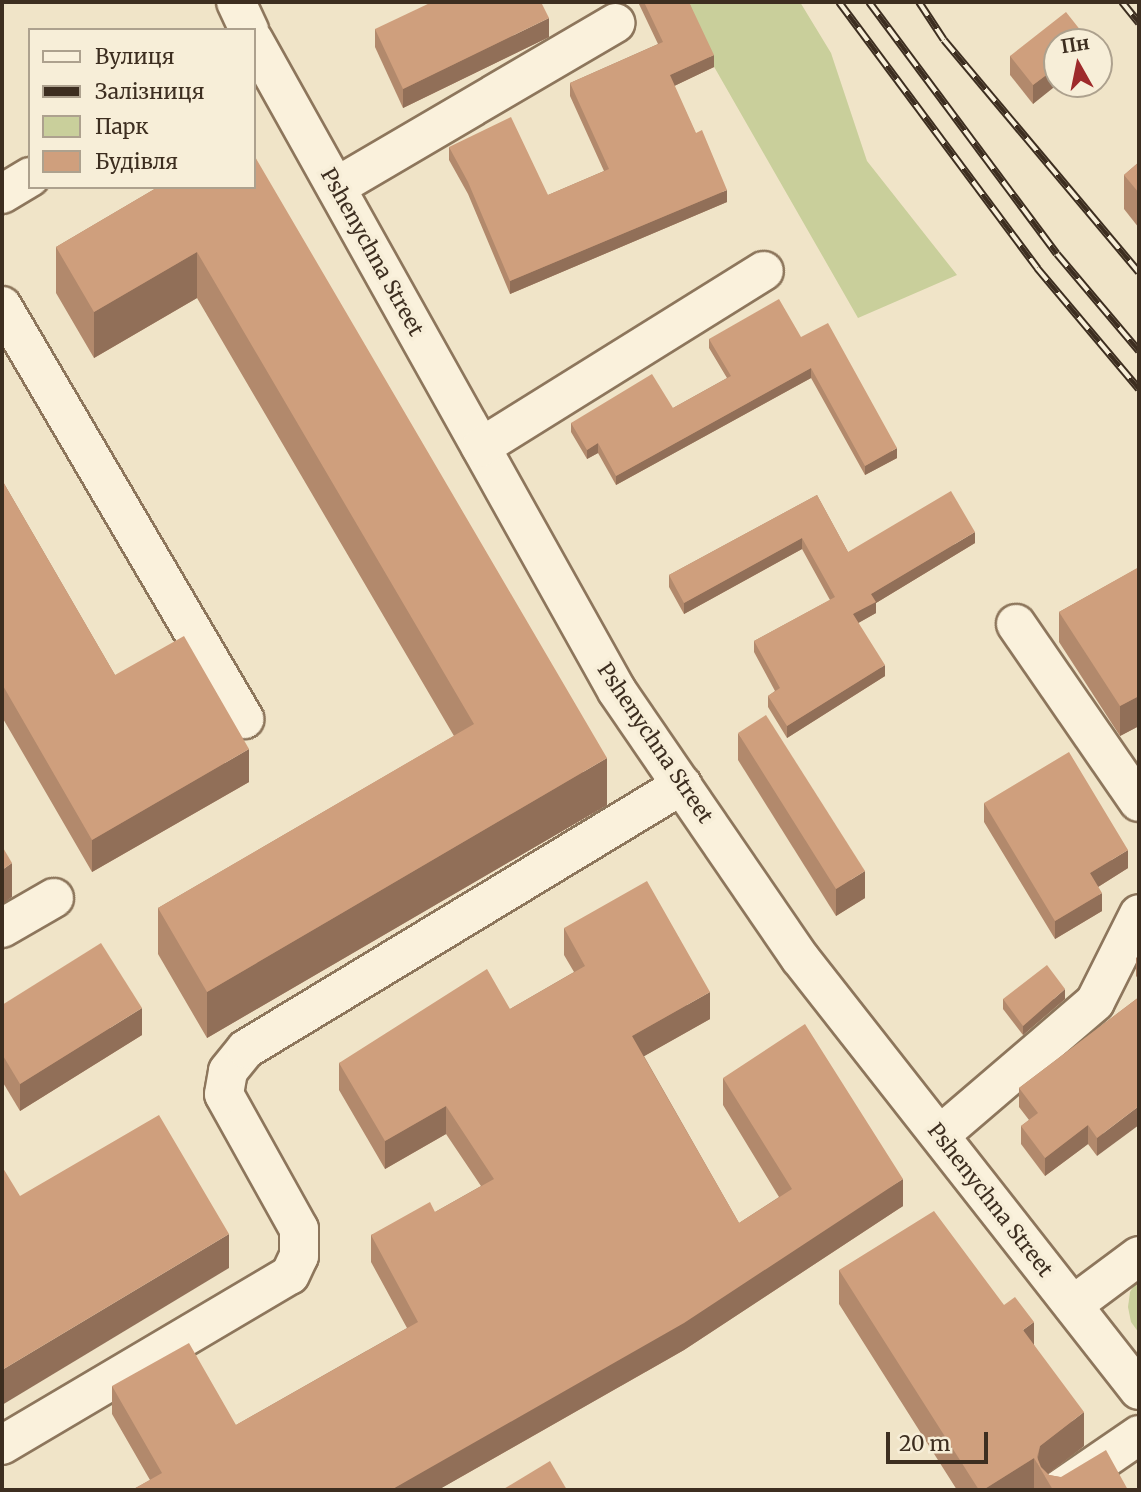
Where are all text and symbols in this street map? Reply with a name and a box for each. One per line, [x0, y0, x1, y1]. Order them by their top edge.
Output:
legend [28, 28, 256, 189]
north arrow [1043, 28, 1113, 98]
text: Пн [1059, 30, 1091, 58]
text: Вулиця [95, 43, 175, 70]
text: Залізниця [95, 78, 205, 105]
text: Парк [95, 113, 149, 140]
text: Будівля [95, 148, 178, 175]
street label: Pshenychna Street [315, 164, 429, 340]
street label: Pshenychna Street [592, 658, 718, 828]
street label: Pshenychna Street [922, 1118, 1058, 1282]
scale bar [889, 1418, 990, 1462]
text: 20 m [899, 1430, 950, 1457]

